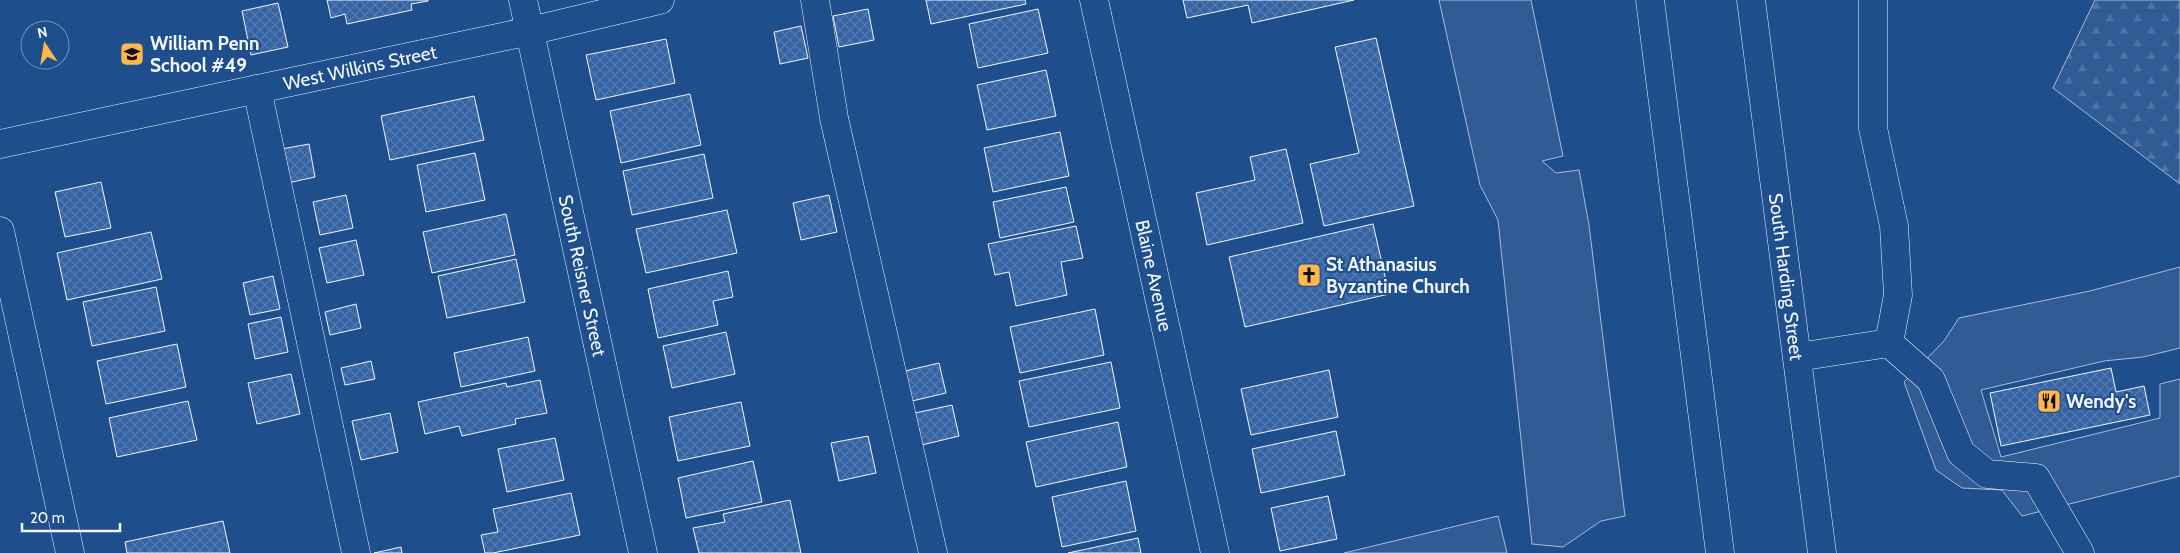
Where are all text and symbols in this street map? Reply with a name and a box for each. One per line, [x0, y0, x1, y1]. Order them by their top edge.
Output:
north arrow [20, 20, 70, 70]
text: N [36, 22, 49, 42]
place label: William Penn School #49 [150, 32, 259, 77]
street label: West Wilkins Street [281, 40, 439, 95]
school or university icon: William Penn School #49 [119, 41, 145, 67]
street label: South Harding Street [1764, 192, 1809, 362]
street label: South Reisner Street [554, 193, 612, 359]
street label: Blaine Avenue [1131, 217, 1178, 334]
place label: St Athanasius Byzantine Church [1326, 253, 1470, 298]
church icon: St Athanasius Byzantine Church [1296, 262, 1322, 288]
restaurant icon: Wendy's [2036, 388, 2062, 414]
place label: Wendy's [2066, 390, 2136, 413]
scale bar [22, 500, 120, 532]
text: 20 m [30, 509, 65, 527]

